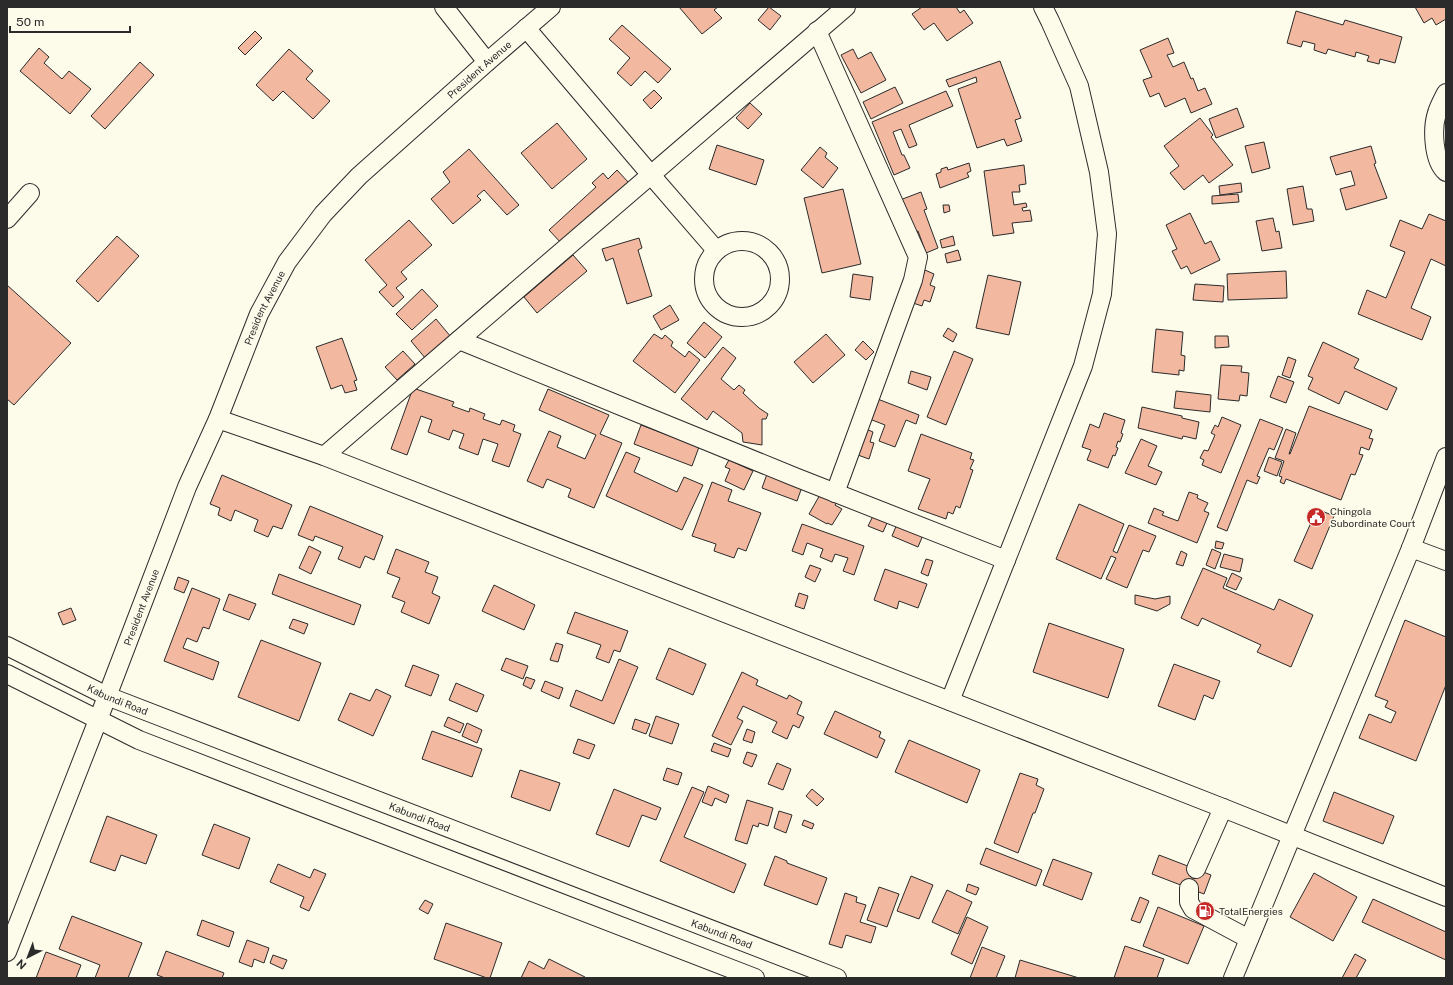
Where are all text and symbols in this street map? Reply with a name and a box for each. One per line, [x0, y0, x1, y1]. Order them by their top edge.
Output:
scale bar [10, 8, 130, 34]
text: 50 m [16, 15, 44, 29]
street label: President Avenue [445, 38, 514, 101]
street label: President Avenue [242, 268, 287, 347]
place label: Chingola Subordinate Court [1330, 505, 1416, 529]
public building icon: Chingola Subordinate Court [1305, 506, 1327, 528]
street label: President Avenue [121, 567, 161, 647]
street label: Kabundi Road [85, 681, 150, 717]
street label: Kabundi Road [387, 800, 452, 834]
fuel station icon: TotalEnergies [1194, 900, 1216, 922]
place label: TotalEnergies [1219, 905, 1283, 917]
street label: Kabundi Road [690, 916, 754, 951]
north arrow [8, 937, 48, 977]
text: N [14, 957, 29, 972]

